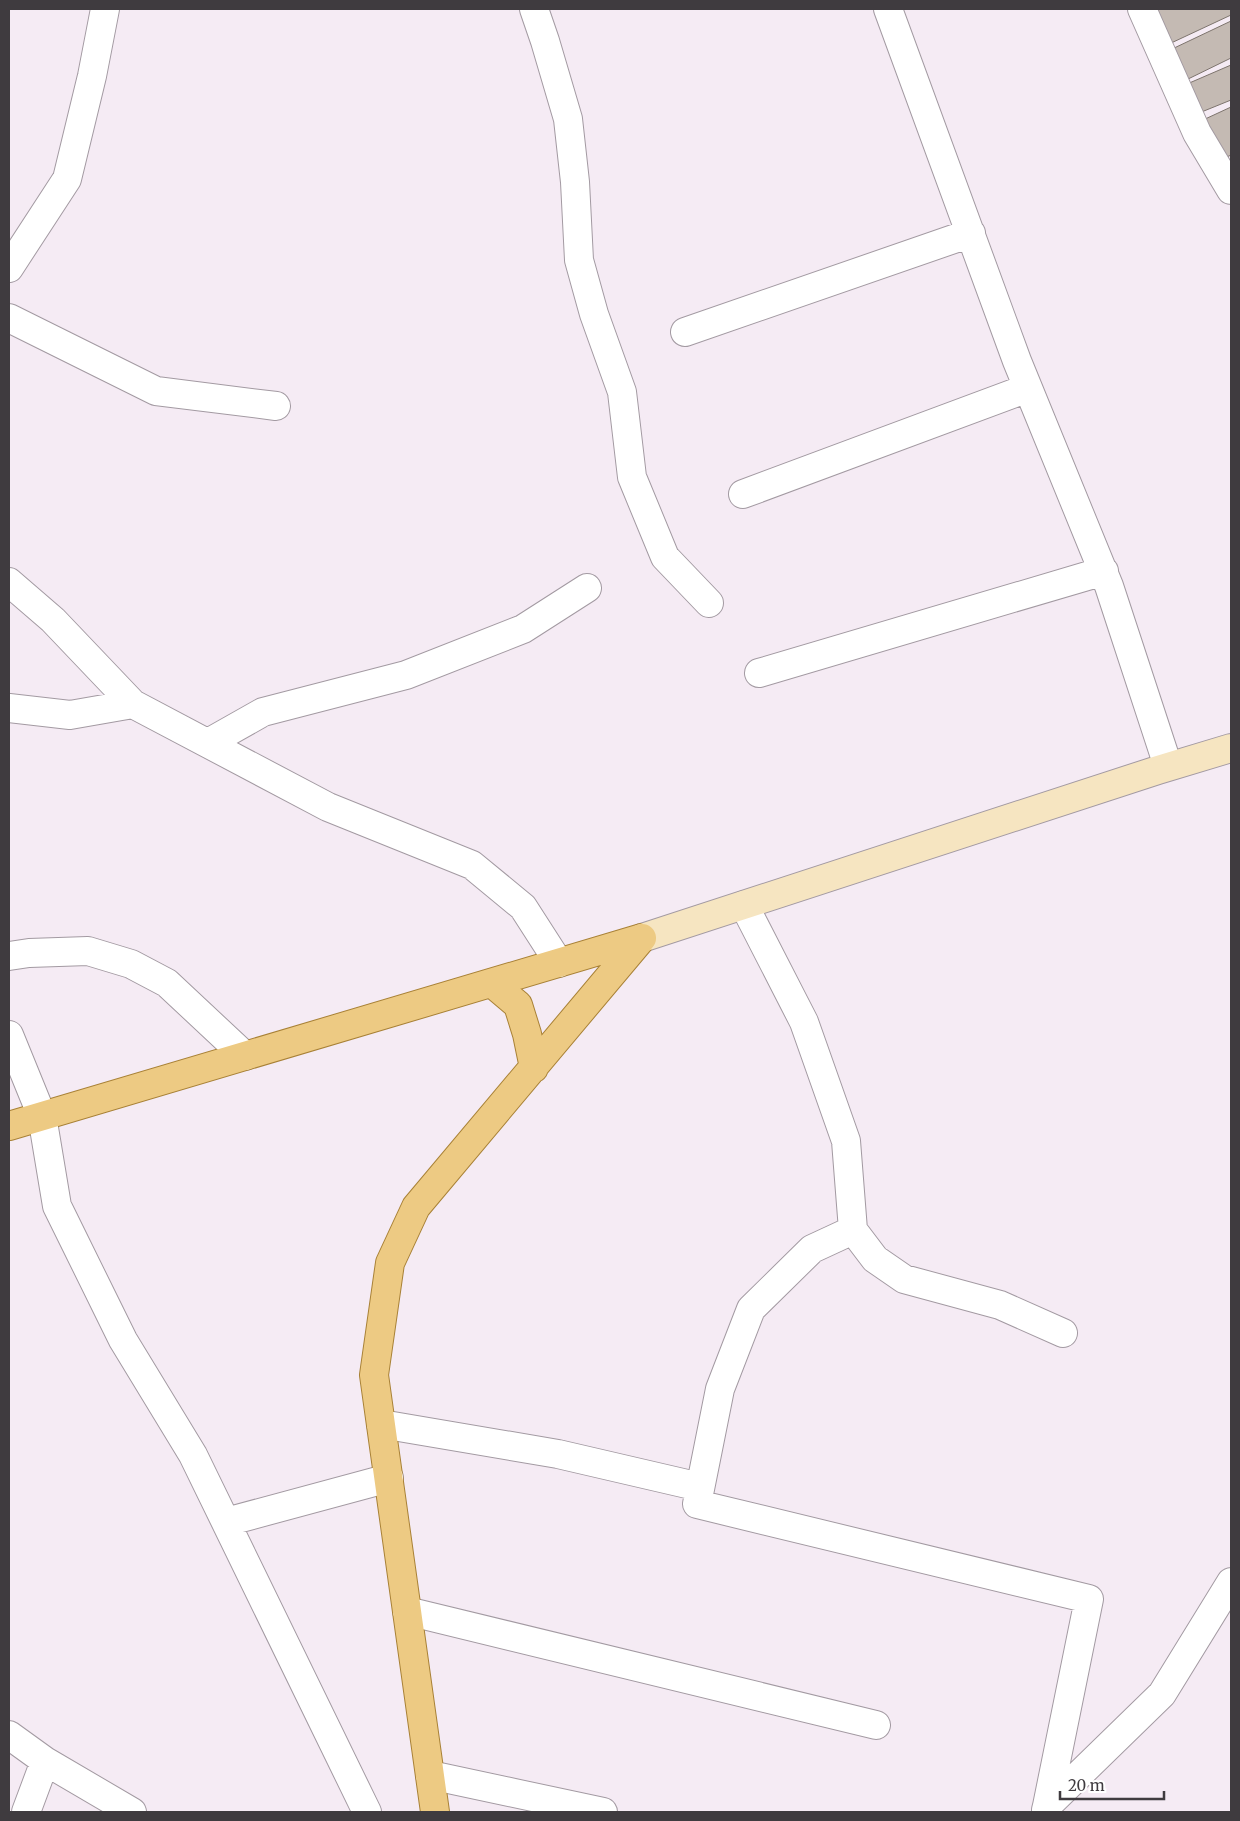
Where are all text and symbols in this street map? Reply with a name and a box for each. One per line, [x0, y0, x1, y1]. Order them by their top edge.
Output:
scale bar [1060, 1768, 1164, 1800]
text: 20 m [1068, 1776, 1105, 1795]

